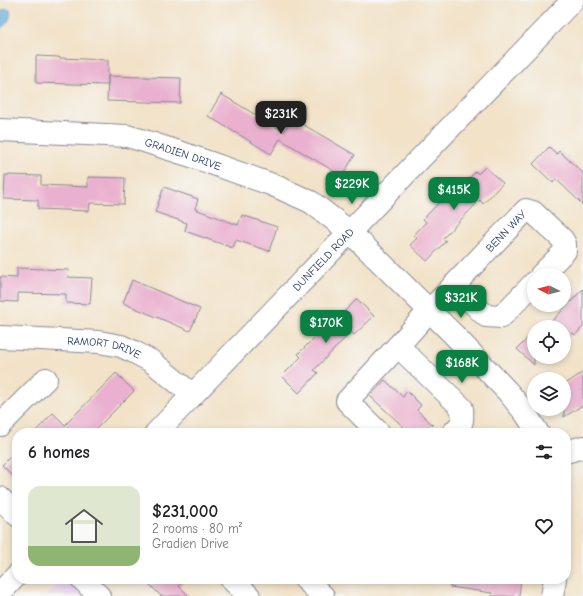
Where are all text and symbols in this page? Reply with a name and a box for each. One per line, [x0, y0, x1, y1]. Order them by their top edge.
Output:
pin: $231K [253, 101, 309, 135]
text: $231K [264, 106, 298, 121]
street label: GRADIEN DRIVE [143, 135, 223, 173]
pin: $229K [324, 171, 380, 205]
text: $229K [335, 176, 369, 191]
pin: $415K [426, 177, 482, 211]
text: $415K [437, 182, 471, 197]
street label: BENN WAY [483, 207, 529, 255]
street label: DUNFIELD ROAD [290, 225, 356, 294]
north arrow [527, 268, 571, 312]
map controls [527, 268, 571, 416]
pin: $321K [433, 285, 489, 319]
text: $321K [444, 290, 478, 305]
pin: $170K [298, 310, 354, 344]
text: $170K [309, 315, 343, 330]
button: locate [527, 320, 571, 364]
street label: RAMORT DRIVE [67, 334, 144, 361]
pin: $168K [434, 350, 490, 384]
text: $168K [445, 355, 479, 370]
button: layers [527, 372, 571, 416]
icon: filters [533, 441, 555, 463]
text: 6 homes [28, 443, 90, 462]
icon: home [60, 502, 108, 550]
text: $231,000 [152, 502, 218, 521]
icon: heart [533, 515, 555, 537]
text: 2 rooms · 80 m² [152, 521, 242, 536]
text: Gradien Drive [152, 536, 229, 551]

